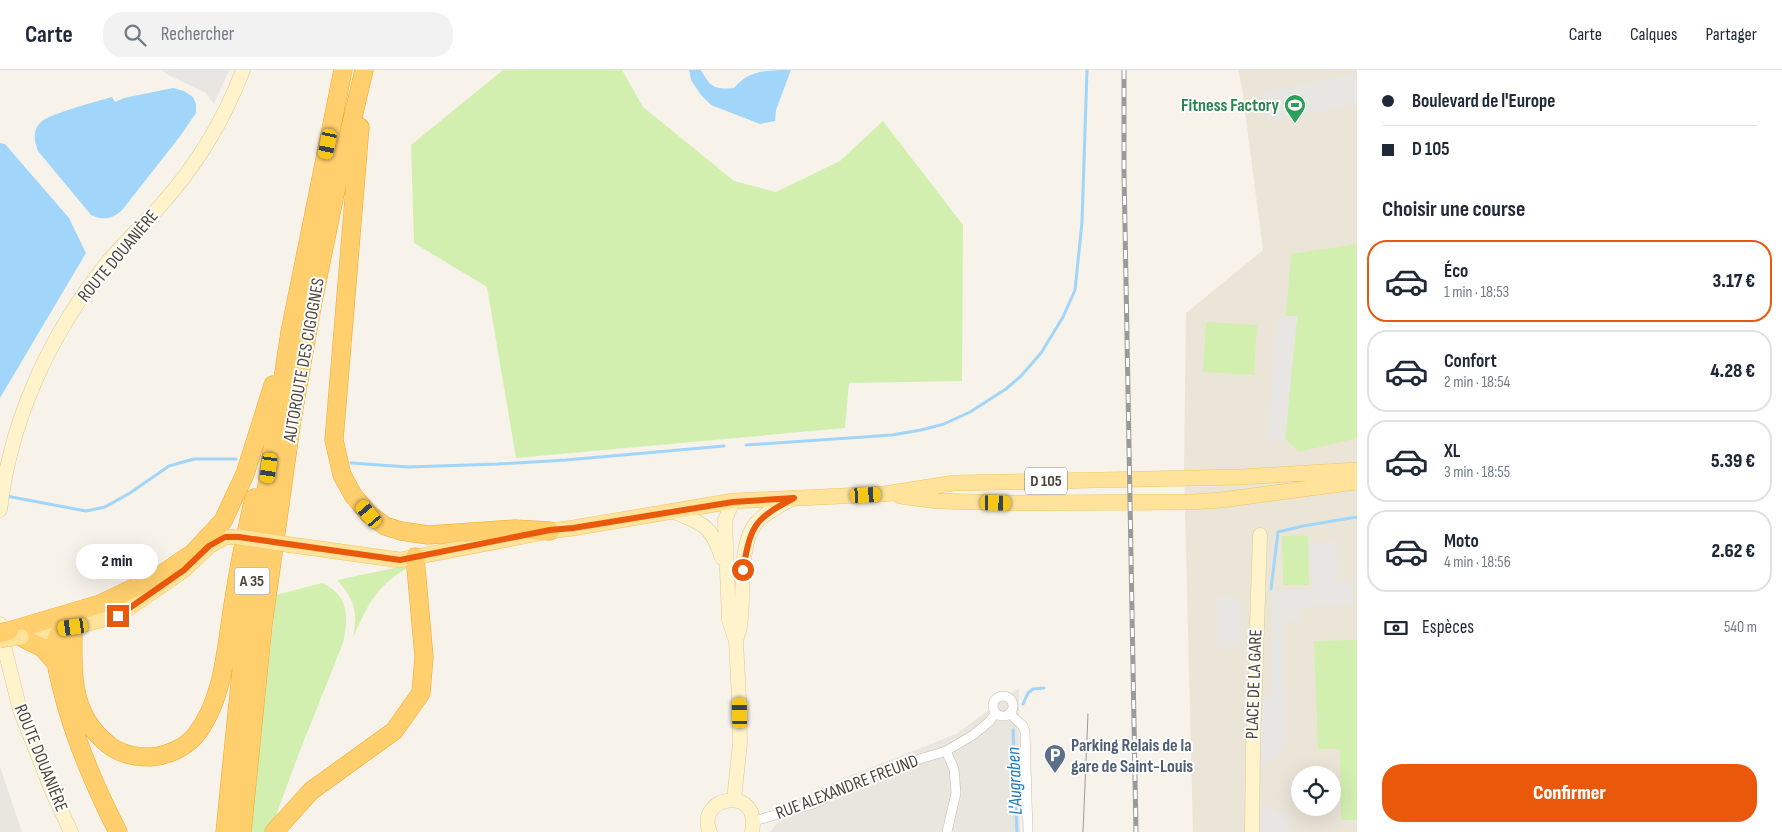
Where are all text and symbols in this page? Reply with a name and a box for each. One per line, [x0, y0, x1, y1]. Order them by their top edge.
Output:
search box [103, 12, 453, 57]
text: Carte [25, 20, 73, 49]
icon: search [121, 21, 149, 49]
text: Rechercher [161, 23, 234, 46]
text: Carte [1569, 24, 1602, 45]
text: Calques [1630, 24, 1677, 45]
text: Partager [1705, 24, 1757, 45]
text: Boulevard de l'Europe [1412, 90, 1555, 113]
sports icon: Fitness Factory [1283, 93, 1307, 124]
place label: Fitness Factory [1181, 95, 1280, 116]
car [317, 128, 338, 160]
text: D 105 [1412, 138, 1450, 161]
text: Choisir une course [1382, 196, 1525, 223]
street label: ROUTE DOUANIÈRE [73, 206, 163, 306]
icon: car [1384, 259, 1429, 304]
text: Éco [1444, 260, 1468, 283]
text: 3.17 € [1713, 270, 1755, 293]
street label: AUTOROUTE DES CIGOGNES [279, 276, 329, 445]
text: 1 min · 18:53 [1444, 283, 1509, 302]
icon: car [1384, 349, 1429, 394]
text: Confort [1444, 350, 1497, 373]
text: 4.28 € [1710, 360, 1755, 383]
text: 2 min · 18:54 [1444, 373, 1510, 392]
icon: car [1384, 439, 1429, 484]
text: XL [1444, 440, 1460, 463]
text: 5.39 € [1711, 450, 1755, 473]
car [259, 452, 278, 484]
text: 3 min · 18:55 [1444, 463, 1510, 482]
road number: D 105 [1025, 468, 1067, 494]
car [850, 487, 881, 503]
car [980, 495, 1011, 511]
car [353, 498, 384, 530]
icon: car [1384, 529, 1429, 574]
text: Moto [1444, 530, 1479, 553]
text: 2.62 € [1712, 540, 1755, 563]
callout: 2 min [77, 544, 159, 578]
text: 2 min [101, 552, 133, 571]
text: 4 min · 18:56 [1444, 553, 1511, 572]
route start [732, 559, 754, 581]
road number: A 35 [234, 568, 270, 594]
route end [107, 605, 129, 627]
icon: cash [1382, 614, 1410, 642]
text: Espèces [1422, 616, 1474, 639]
car [57, 617, 88, 637]
text: 540 m [1724, 618, 1757, 637]
street label: PLACE DE LA GARE [1242, 629, 1266, 739]
car [732, 698, 747, 728]
street label: ROUTE DOUANIÈRE [10, 701, 72, 815]
place label: Parking Relais de la gare de Saint-Louis [1071, 735, 1193, 777]
parking icon: Parking Relais de la gare de Saint-Louis [1043, 743, 1067, 774]
water label: L'Augraben [1002, 747, 1028, 815]
street label: RUE ALEXANDRE FREUND [773, 750, 921, 824]
button: Confirmer [1382, 764, 1757, 822]
map controls [1291, 766, 1341, 816]
button: locate [1291, 766, 1341, 816]

